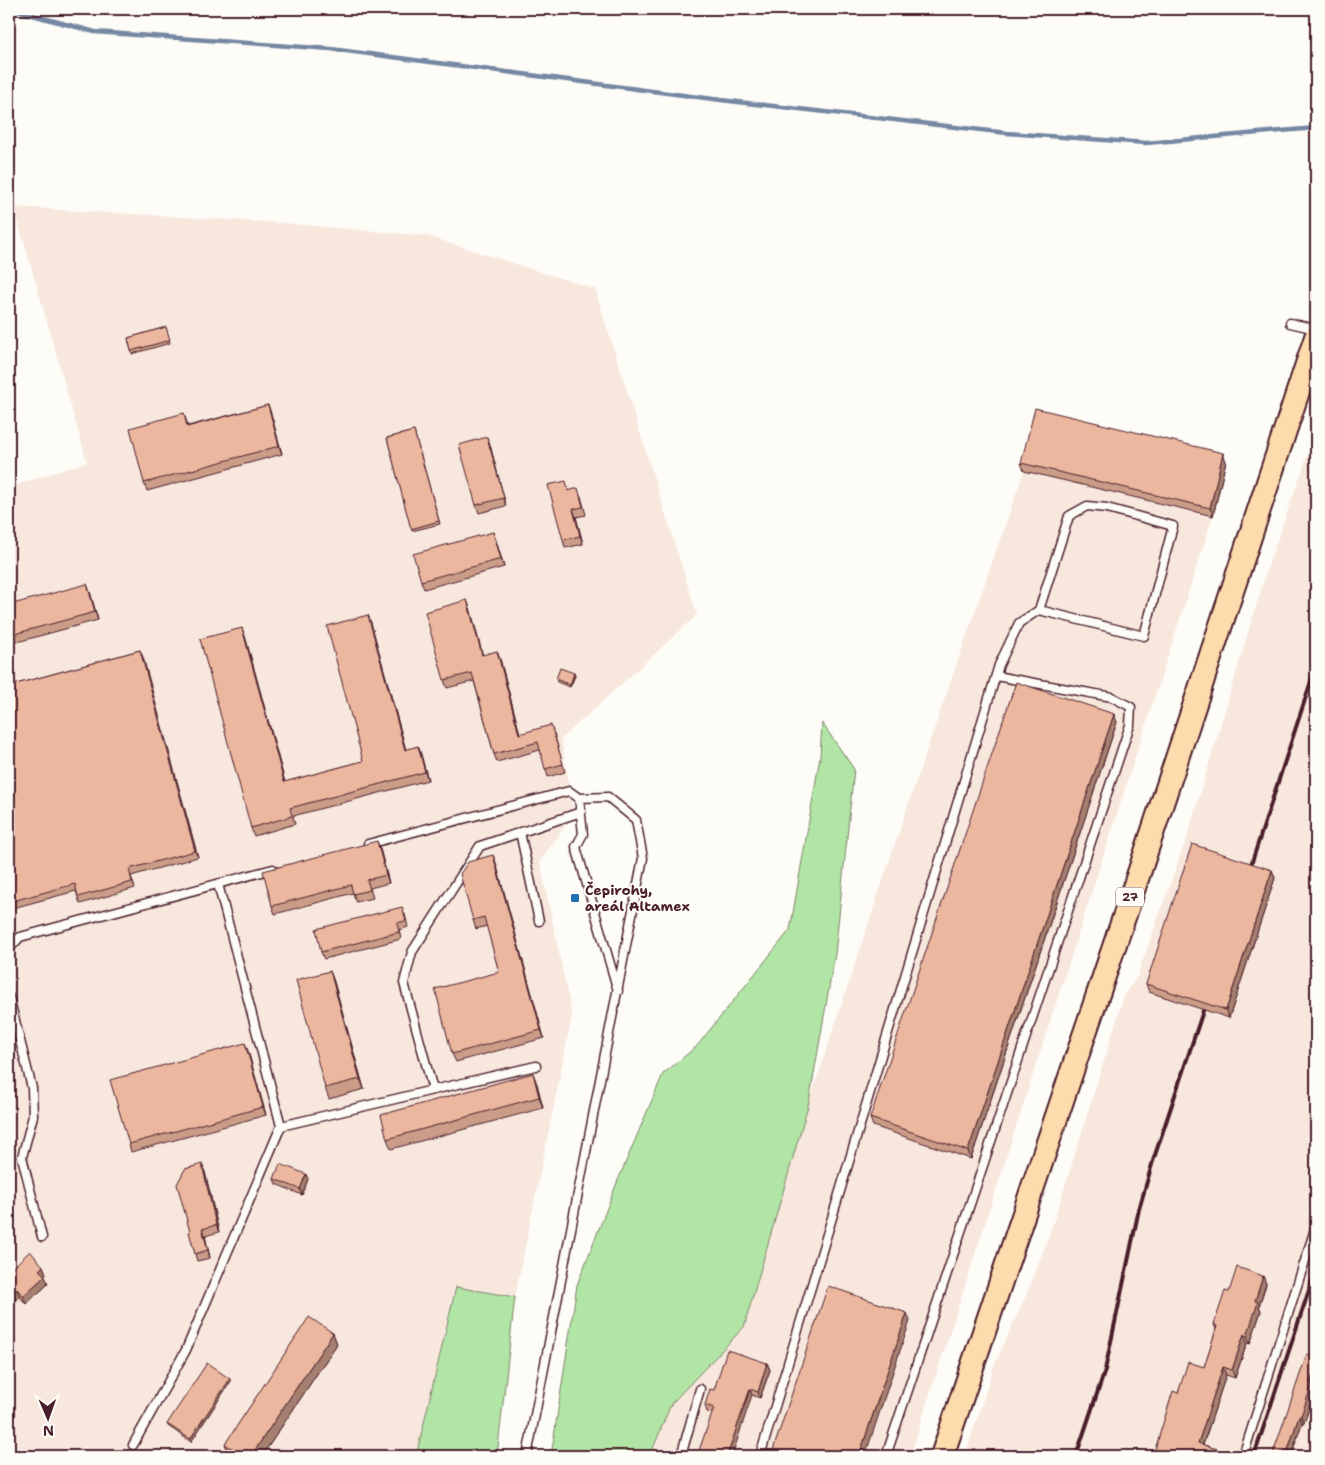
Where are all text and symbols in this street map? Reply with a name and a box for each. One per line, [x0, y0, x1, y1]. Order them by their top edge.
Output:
place label: Čepirohy, areál Altamex [585, 881, 690, 915]
road number: 27 [1116, 888, 1144, 906]
marker: Čepirohy, areál Altamex [569, 892, 581, 904]
north arrow [22, 1392, 72, 1442]
text: N [43, 1422, 54, 1440]

